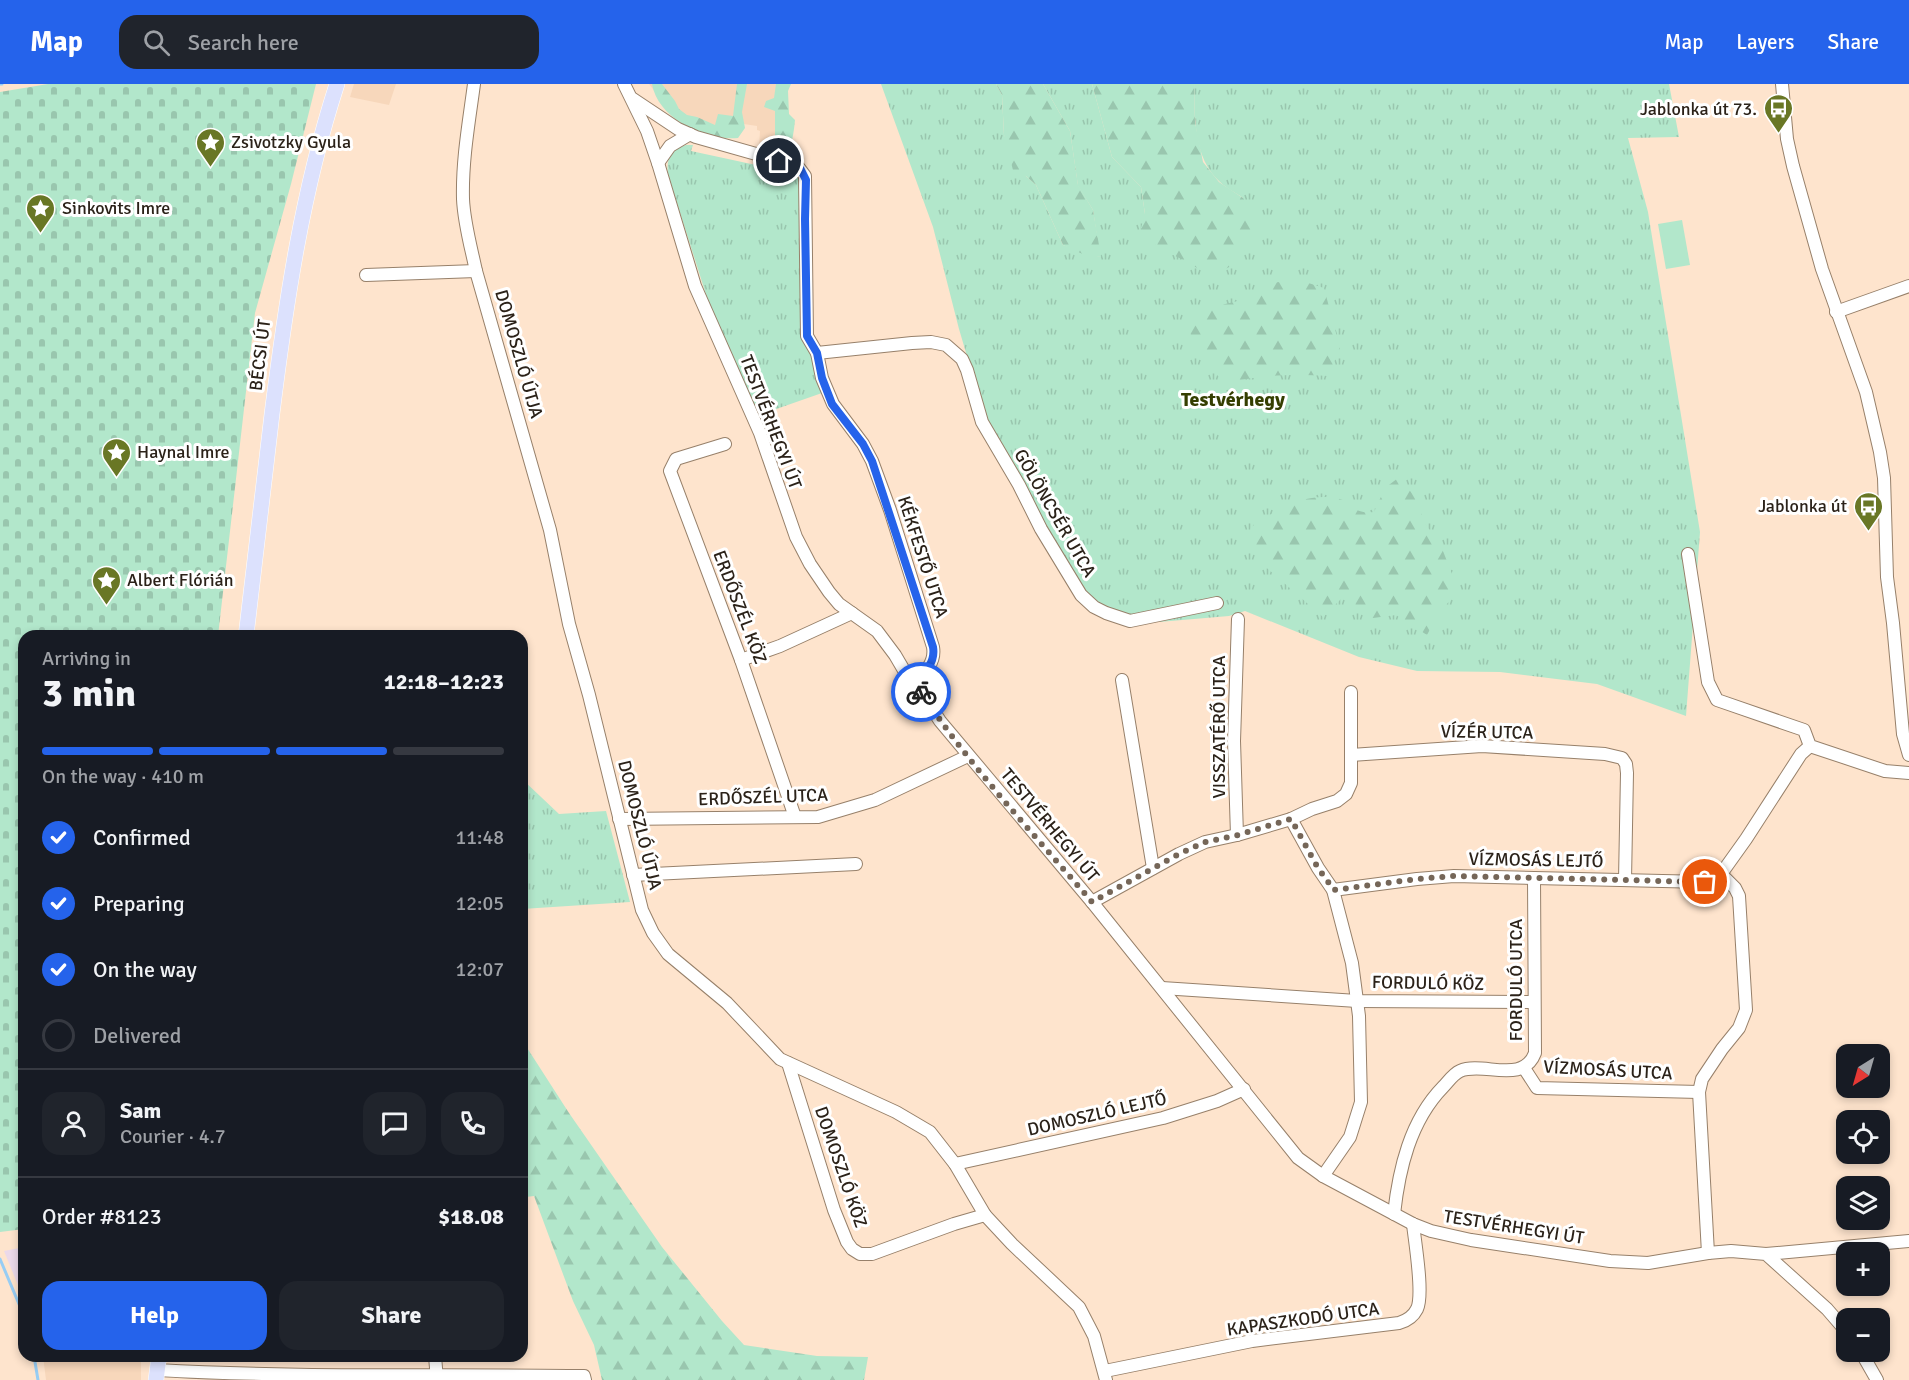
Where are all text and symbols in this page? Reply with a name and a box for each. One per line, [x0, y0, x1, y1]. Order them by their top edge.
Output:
search box [119, 15, 539, 69]
text: Map [30, 25, 83, 59]
icon: search [140, 26, 173, 59]
text: Search here [188, 29, 299, 56]
text: Map [1665, 29, 1703, 55]
text: Layers [1736, 29, 1794, 55]
text: Share [1827, 29, 1879, 55]
bus stop icon: Jablonka út 73. [1762, 93, 1794, 135]
place label: Jablonka út 73. [1640, 98, 1757, 120]
place icon: Zsivotzky Gyula [194, 126, 226, 168]
place label: Zsivotzky Gyula [231, 131, 351, 153]
pin [753, 135, 804, 186]
icon: home [762, 144, 795, 177]
place icon: Sinkovits Imre [25, 192, 57, 234]
place label: Sinkovits Imre [62, 197, 170, 219]
street label: DOMOSZLÓ ÚTJA [490, 287, 548, 421]
street label: BÉCSI ÚT [245, 318, 275, 392]
street label: TESTVÉRHEGYI ÚT [735, 352, 807, 492]
district label: Testvérhegy [1181, 387, 1285, 412]
place icon: Haynal Imre [100, 436, 132, 478]
place label: Haynal Imre [137, 441, 230, 463]
street label: GÖLÖNCSÉR UTCA [1009, 445, 1101, 581]
bus stop icon: Jablonka út [1852, 490, 1884, 532]
street label: KÉKFESTŐ UTCA [893, 493, 953, 621]
place label: Jablonka út [1758, 495, 1847, 517]
street label: ERDŐSZÉL KÖZ [708, 547, 772, 667]
place icon: Albert Flórián [90, 564, 122, 606]
place label: Albert Flórián [127, 569, 233, 591]
text: Arriving in [42, 646, 131, 671]
street label: VISSZATÉRŐ UTCA [1208, 655, 1230, 799]
courier [891, 662, 951, 722]
text: 12:18–12:23 [384, 668, 504, 695]
text: 3 min [42, 669, 136, 717]
icon: bike [905, 676, 938, 709]
street label: VÍZÉR UTCA [1440, 720, 1534, 744]
street label: DOMOSZLÓ ÚTJA [613, 758, 667, 892]
text: On the way · 410 m [42, 764, 204, 789]
street label: TESTVÉRHEGYI ÚT [996, 764, 1104, 886]
street label: ERDŐSZÉL UTCA [698, 784, 828, 810]
icon: check [42, 821, 75, 854]
text: Confirmed [93, 824, 191, 851]
text: 11:48 [455, 825, 504, 850]
street label: VÍZMOSÁS LEJTŐ [1468, 848, 1604, 872]
pin [1679, 856, 1730, 907]
icon: bag [1688, 865, 1721, 898]
icon: check [42, 887, 75, 920]
text: Preparing [93, 890, 185, 917]
text: 12:05 [455, 891, 504, 916]
street label: FORDULÓ UTCA [1505, 919, 1527, 1041]
icon: check [42, 953, 75, 986]
text: On the way [93, 956, 197, 983]
text: 12:07 [455, 957, 504, 982]
street label: FORDULÓ KÖZ [1372, 971, 1484, 995]
text: Delivered [93, 1022, 181, 1049]
north arrow [1836, 1044, 1890, 1098]
map controls [1836, 1044, 1890, 1362]
street label: VÍZMOSÁS UTCA [1543, 1056, 1673, 1084]
street label: DOMOSZLÓ LEJTŐ [1025, 1087, 1169, 1141]
button: person [42, 1092, 105, 1155]
button: chat [363, 1092, 426, 1155]
button: phone [441, 1092, 504, 1155]
text: Sam [120, 1097, 161, 1124]
street label: DOMOSZLÓ KÖZ [810, 1104, 872, 1230]
button: locate [1836, 1110, 1890, 1164]
text: Courier · 4.7 [120, 1124, 226, 1149]
button: layers [1836, 1176, 1890, 1230]
text: Order #8123 [42, 1203, 162, 1230]
text: $18.08 [438, 1203, 504, 1230]
street label: TESTVÉRHEGYI ÚT [1442, 1205, 1586, 1249]
button: + [1836, 1242, 1890, 1296]
button: Help [42, 1281, 267, 1350]
button: Share [279, 1281, 504, 1350]
street label: KAPASZKODÓ UTCA [1225, 1297, 1381, 1341]
button: − [1836, 1308, 1890, 1362]

